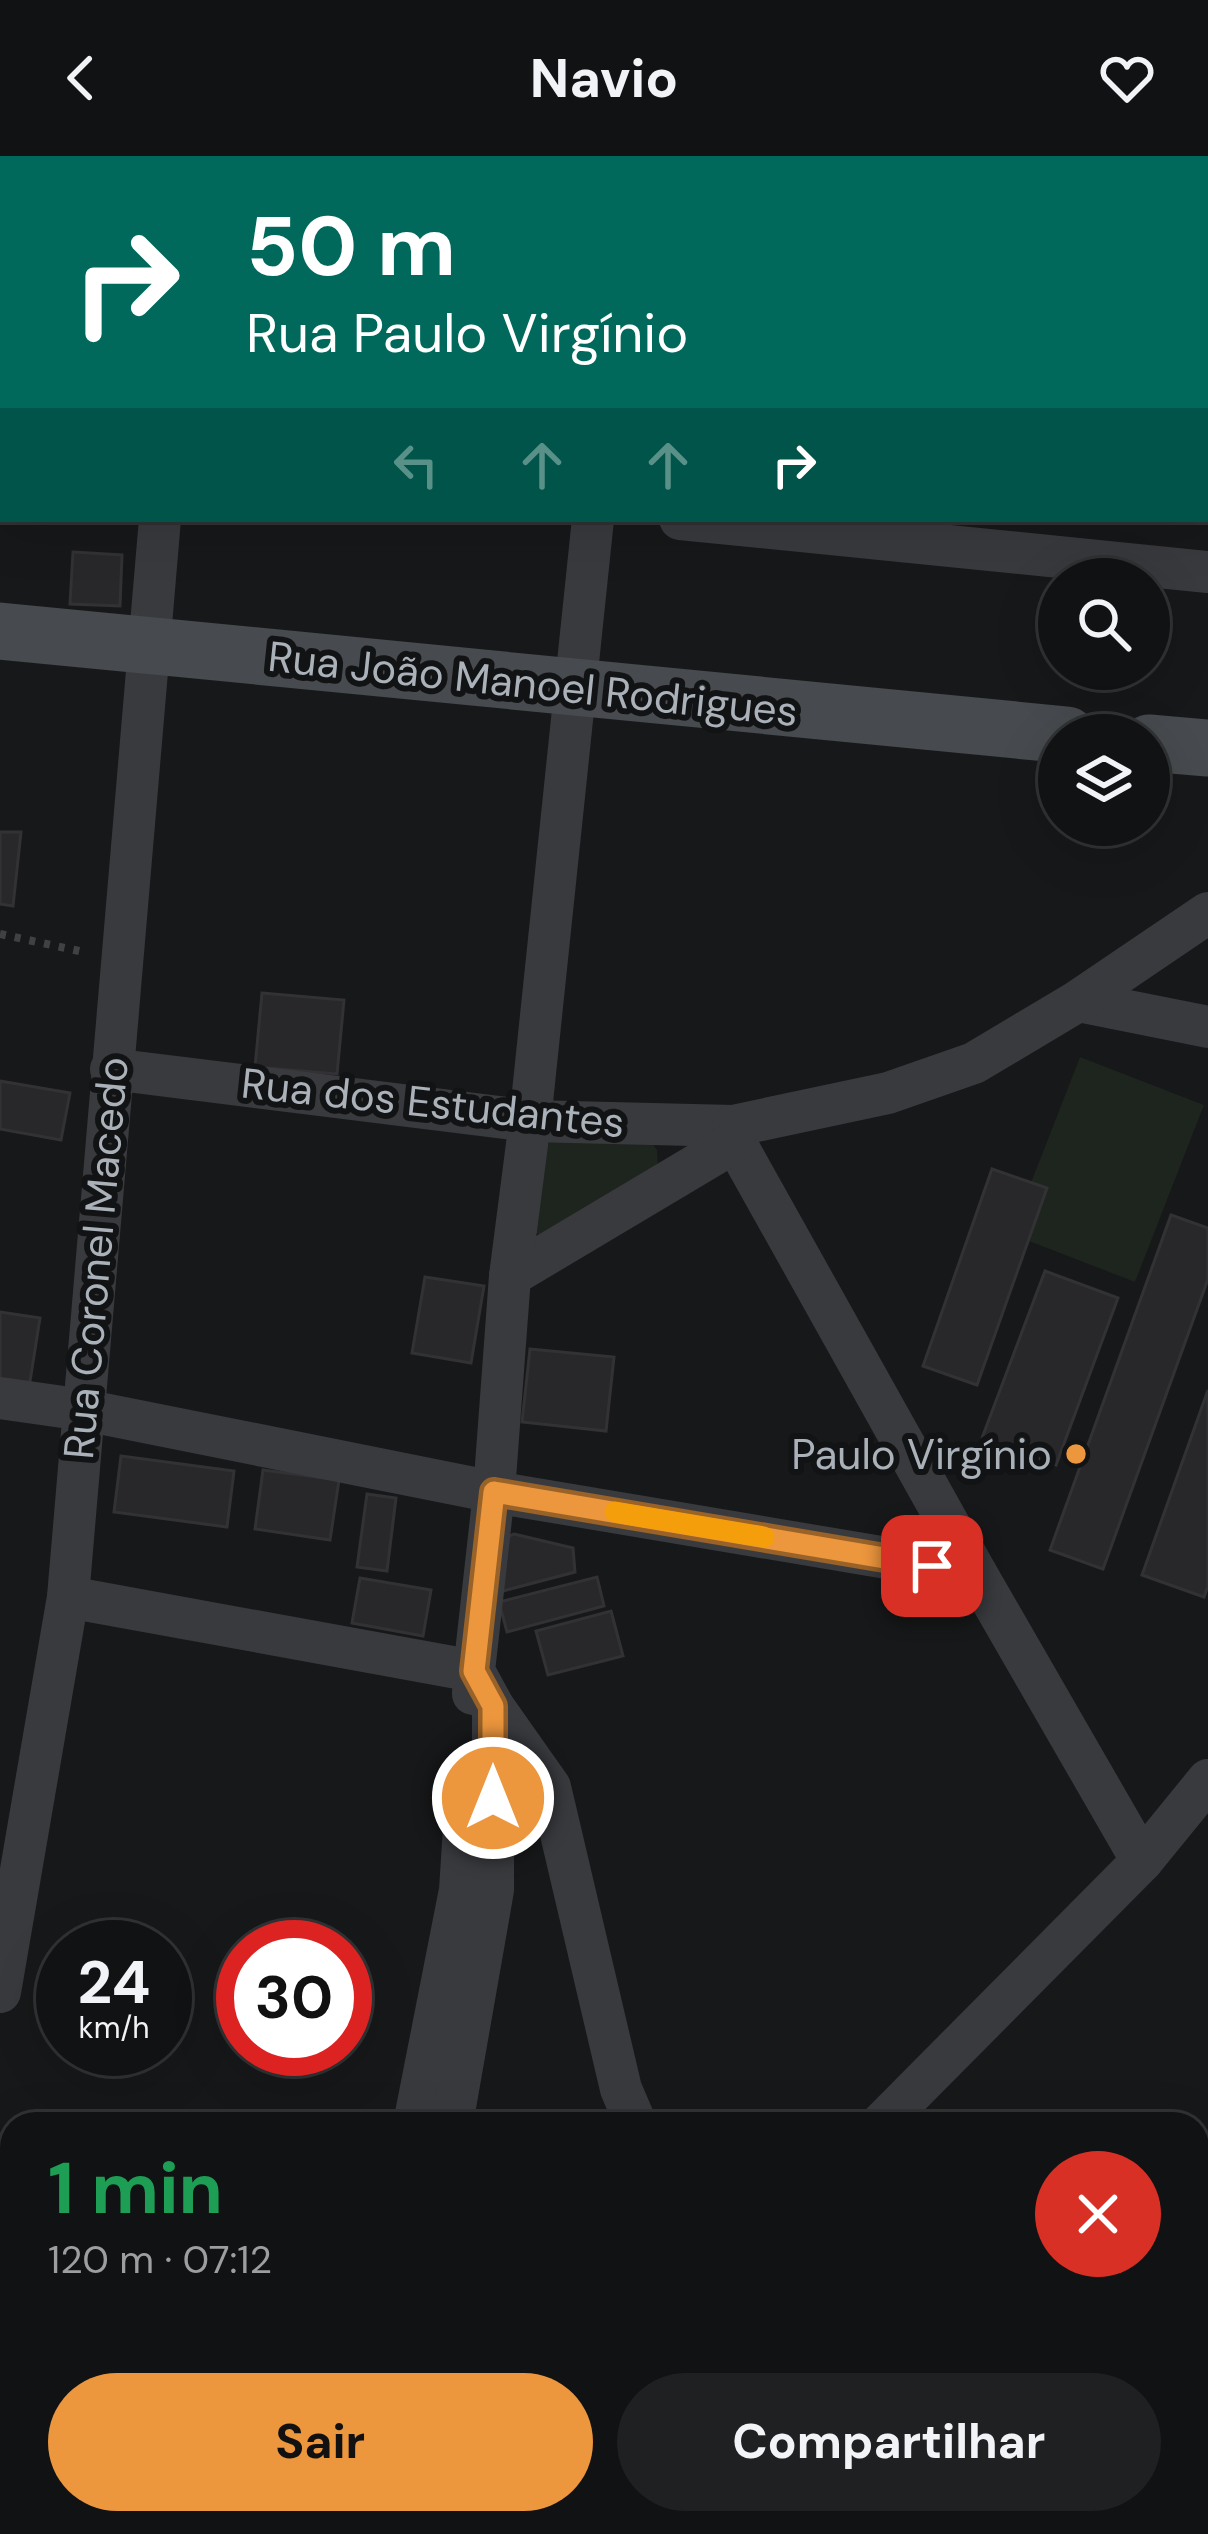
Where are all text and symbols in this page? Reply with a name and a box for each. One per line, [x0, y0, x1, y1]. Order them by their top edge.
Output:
text: Navio [530, 43, 678, 114]
icon: back [48, 45, 114, 111]
icon: heart [1094, 45, 1160, 111]
text: 50 m [246, 192, 456, 301]
icon: right [48, 204, 204, 360]
text: Rua Paulo Virgínio [246, 298, 688, 369]
icon: left [383, 432, 449, 498]
icon: ahead [509, 432, 575, 498]
icon: ahead [635, 432, 701, 498]
icon: right [761, 432, 827, 498]
map controls [1038, 558, 1170, 846]
button: search [1038, 558, 1170, 690]
street label: Rua João Manoel Rodrigues [265, 629, 801, 739]
button: layers [1038, 714, 1170, 846]
street label: Rua Coronel Macedo [51, 1055, 141, 1461]
street label: Rua dos Estudantes [239, 1056, 627, 1150]
place label: Paulo Virgínio [791, 1427, 1052, 1482]
marker: Paulo Virgínio [1063, 1441, 1089, 1467]
pin [881, 1515, 983, 1617]
icon: arrive [899, 1533, 965, 1599]
position arrow [430, 1735, 556, 1861]
speed limit sign: 30 [216, 1920, 372, 2076]
text: 24 [77, 1943, 151, 2022]
text: km/h [79, 2008, 149, 2047]
text: 1 min [48, 2142, 223, 2235]
button: close [1035, 2151, 1161, 2277]
text: 120 m · 07:12 [48, 2234, 272, 2285]
button: Sair [48, 2373, 593, 2511]
button: Compartilhar [617, 2373, 1161, 2511]

